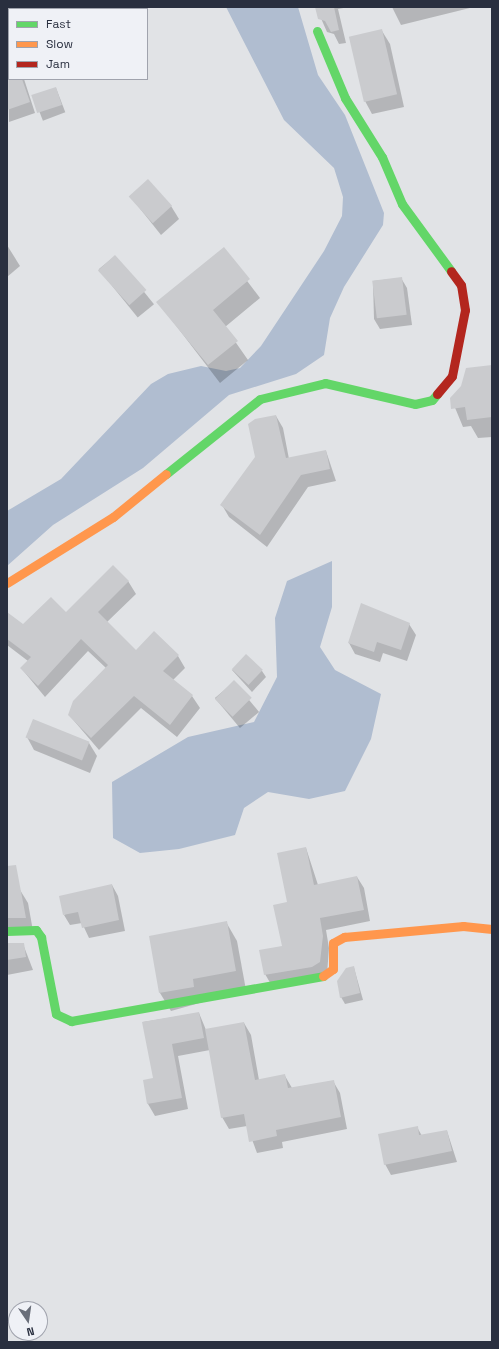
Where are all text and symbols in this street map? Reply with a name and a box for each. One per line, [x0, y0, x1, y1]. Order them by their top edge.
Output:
legend [8, 8, 148, 80]
text: Fast [46, 16, 71, 32]
text: Slow [46, 36, 73, 52]
text: Jam [46, 56, 70, 72]
north arrow [8, 1301, 48, 1341]
text: N [25, 1324, 36, 1339]

